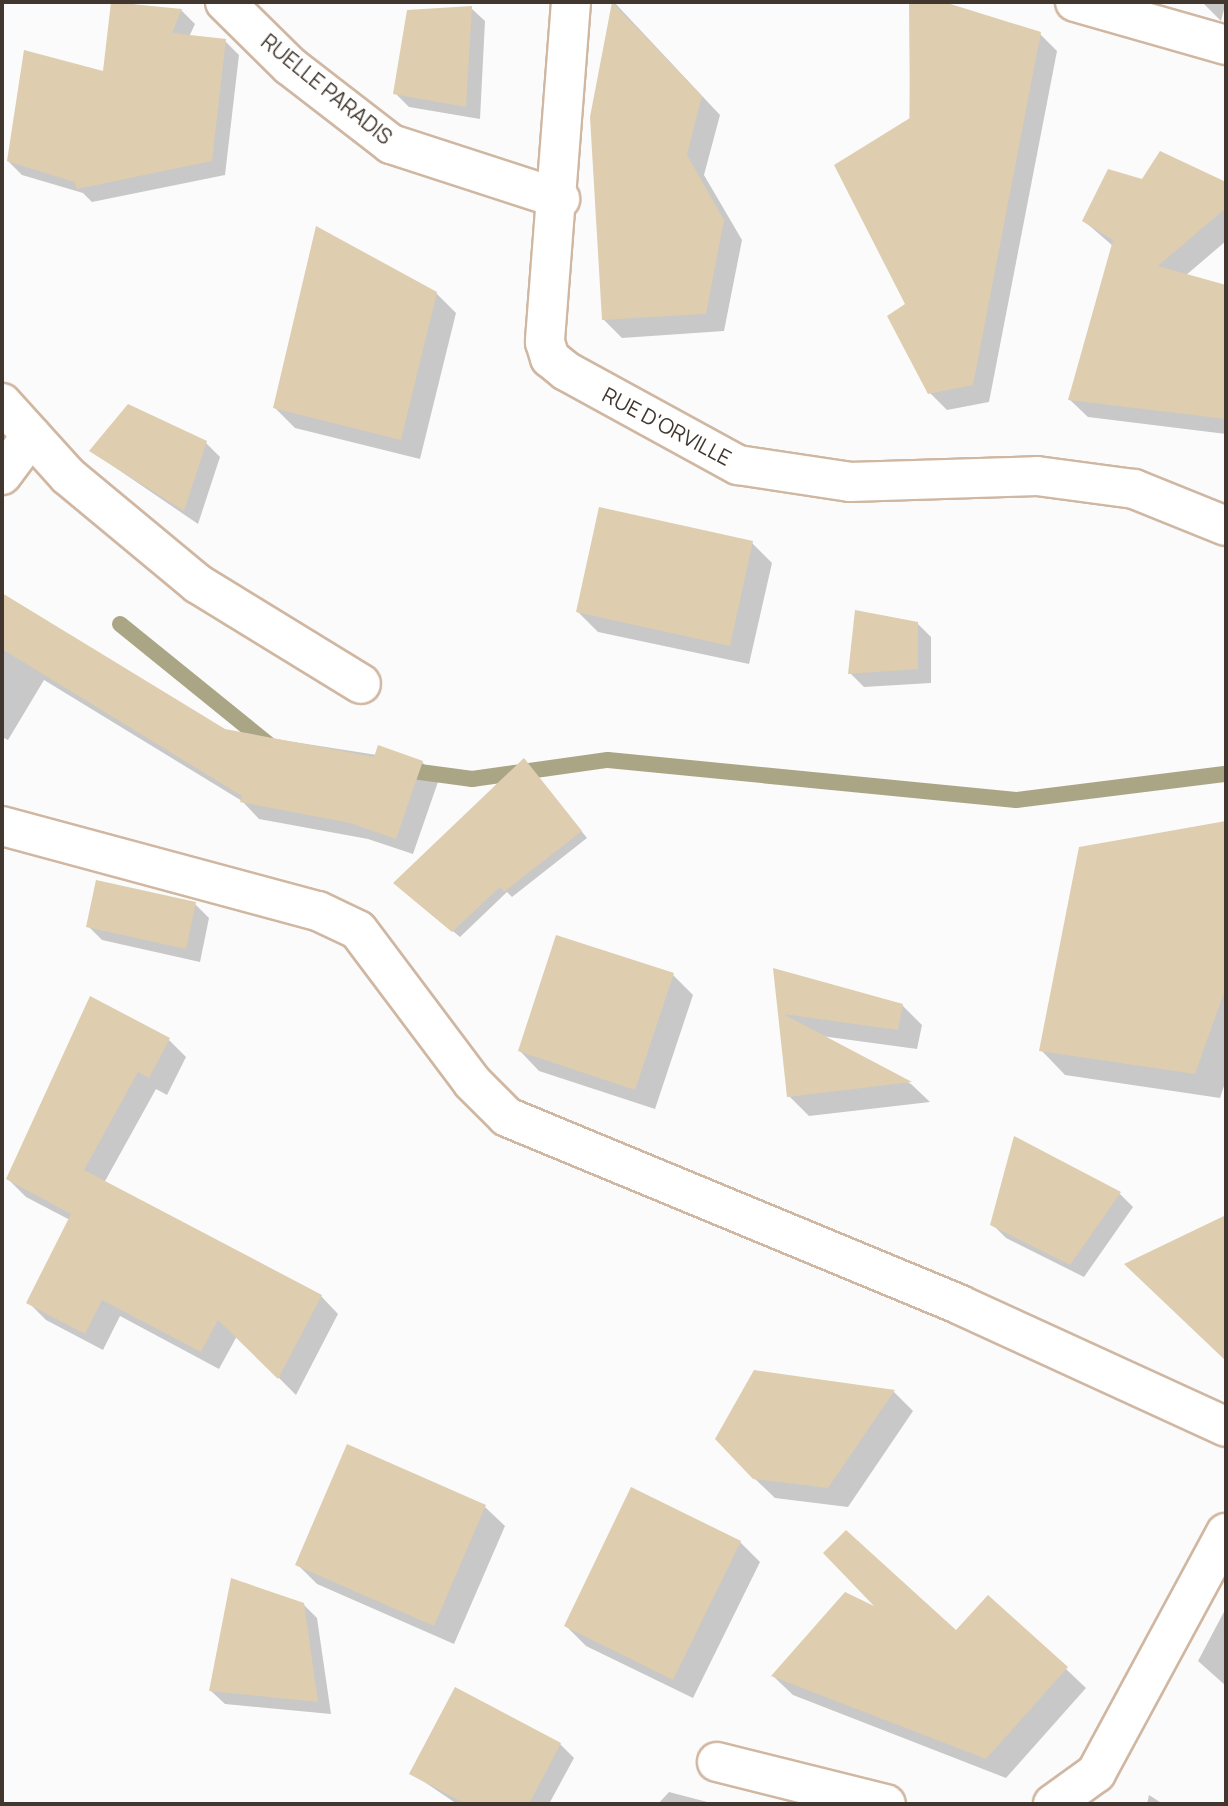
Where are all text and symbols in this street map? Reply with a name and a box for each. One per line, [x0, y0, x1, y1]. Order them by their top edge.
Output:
street label: RUELLE PARADIS [257, 29, 397, 149]
street label: RUE D'ORVILLE [598, 382, 736, 470]

